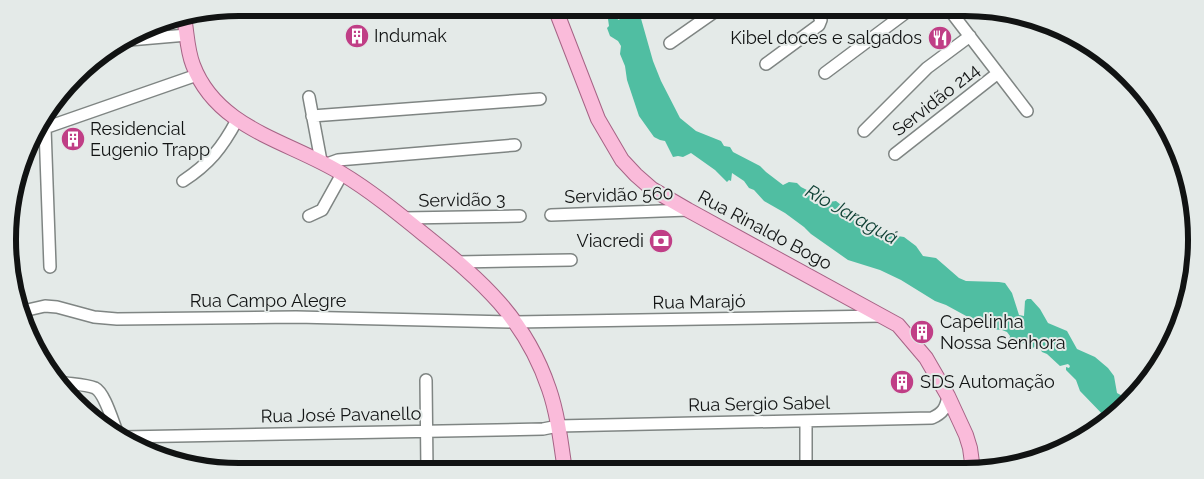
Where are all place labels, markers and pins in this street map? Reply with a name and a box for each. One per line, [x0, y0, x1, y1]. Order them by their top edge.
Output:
building icon: Indumak [344, 23, 370, 49]
place label: Indumak [374, 25, 447, 46]
restaurant icon: Kibel doces e salgados [927, 25, 953, 51]
place label: Kibel doces e salgados [730, 27, 922, 48]
place label: Residencial Eugenio Trapp [90, 118, 210, 160]
building icon: Residencial Eugenio Trapp [60, 126, 86, 152]
bank icon: Viacredi [648, 228, 674, 254]
place label: Viacredi [576, 230, 644, 251]
place label: Capelinha Nossa Senhora [940, 311, 1066, 353]
building icon: Capelinha Nossa Senhora [909, 319, 935, 345]
building icon: SDS Automação [889, 369, 915, 395]
place label: SDS Automação [920, 371, 1055, 392]

